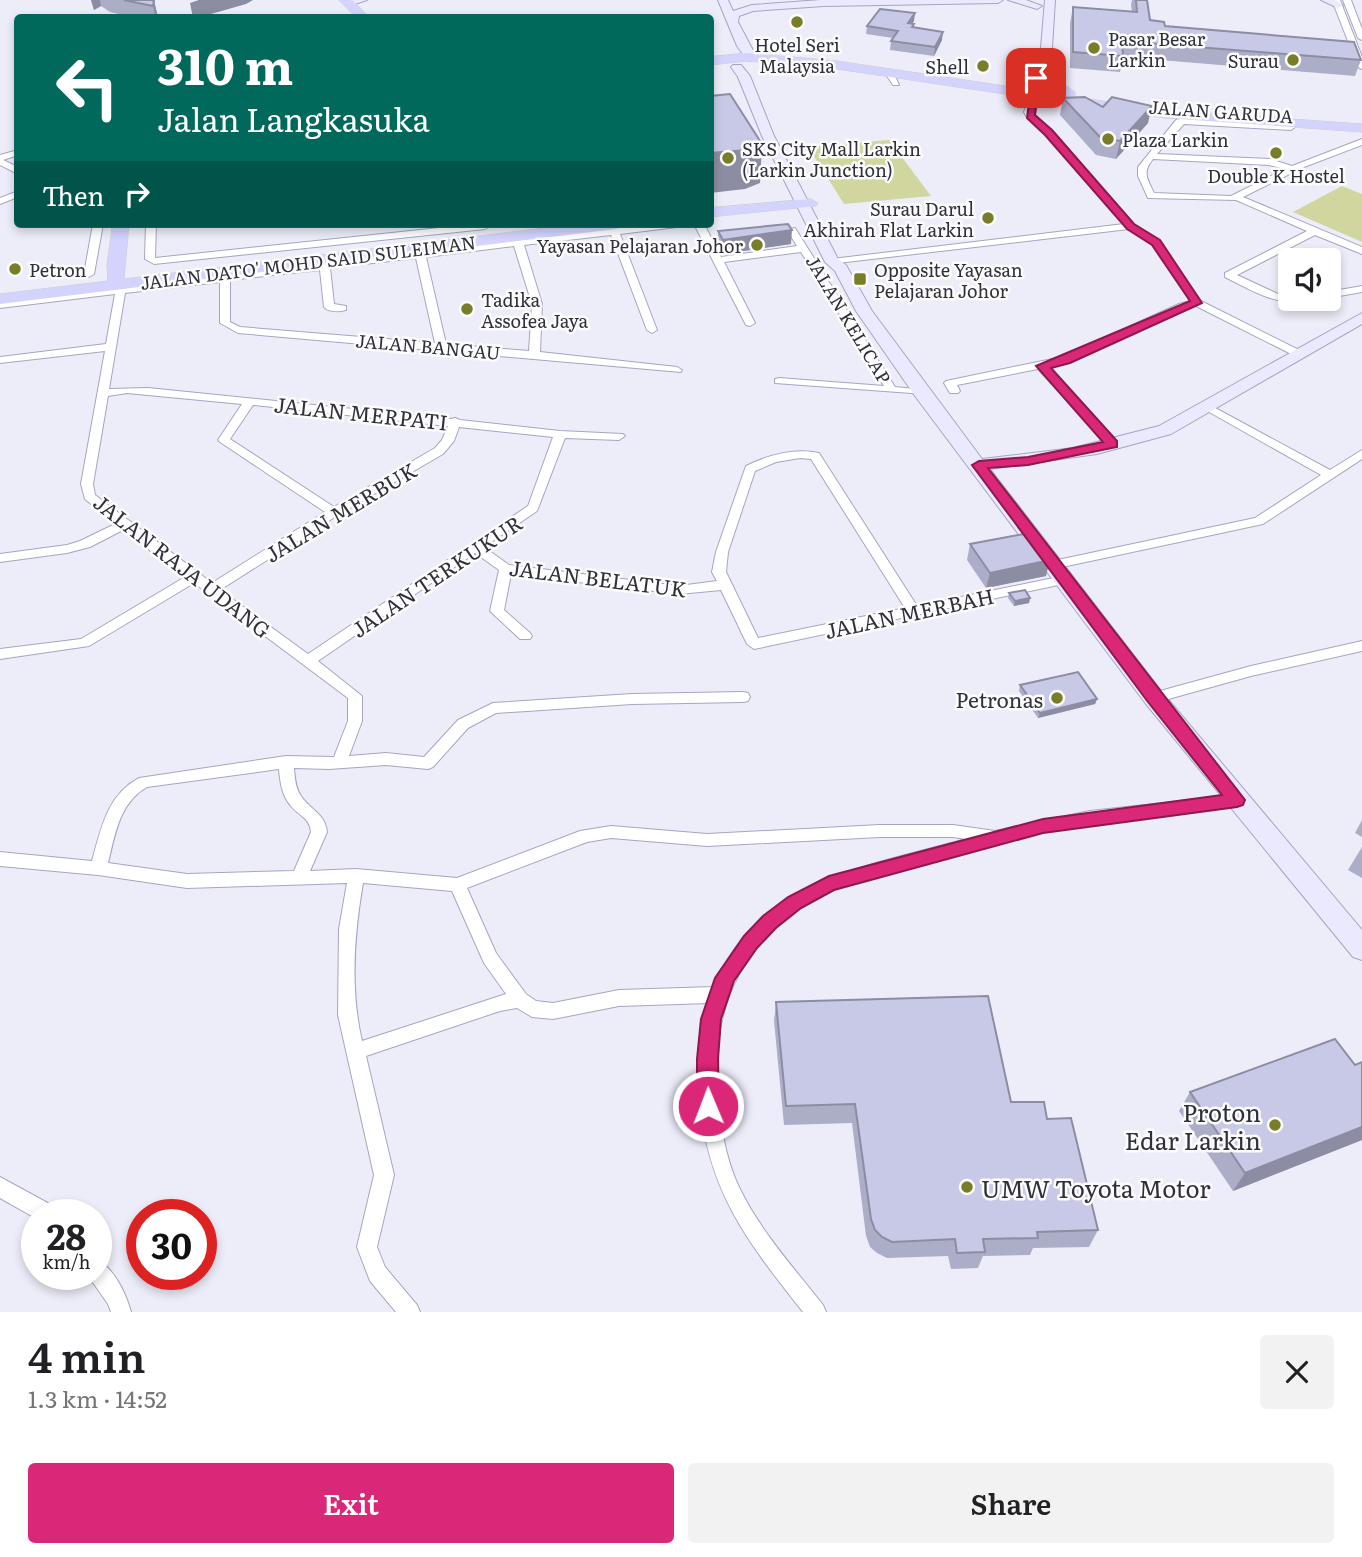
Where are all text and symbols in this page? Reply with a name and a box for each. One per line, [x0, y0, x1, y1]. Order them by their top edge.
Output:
marker: Hotel Seri Malaysia [789, 14, 805, 30]
place label: Pasar Besar Larkin [1108, 25, 1206, 73]
text: 310 m [157, 27, 293, 100]
place label: Hotel Seri Malaysia [754, 31, 840, 79]
marker: Pasar Besar Larkin [1086, 40, 1102, 56]
icon: left [42, 42, 133, 133]
place label: Surau [1228, 47, 1279, 74]
pin [1006, 48, 1066, 108]
marker: Surau [1285, 52, 1301, 68]
place label: Shell [925, 53, 969, 80]
marker: Shell [975, 58, 991, 74]
icon: arrive [1017, 59, 1055, 97]
street label: JALAN GARUDA [1148, 92, 1294, 130]
text: Jalan Langkasuka [157, 94, 430, 142]
place label: Plaza Larkin [1122, 126, 1229, 153]
marker: Plaza Larkin [1100, 131, 1116, 147]
place label: SKS City Mall Larkin (Larkin Junction) [742, 135, 921, 183]
marker: Double K Hostel [1268, 145, 1284, 161]
marker: SKS City Mall Larkin (Larkin Junction) [720, 150, 736, 166]
place label: Double K Hostel [1207, 162, 1345, 189]
text: Then [42, 175, 104, 214]
icon: right [118, 175, 156, 213]
place label: Surau Darul Akhirah Flat Larkin [803, 195, 974, 243]
marker: Surau Darul Akhirah Flat Larkin [980, 210, 996, 226]
street label: JALAN DATO' MOHD SAID SULEIMAN [139, 228, 477, 296]
place label: Yayasan Pelajaran Johor [536, 232, 743, 259]
marker: Yayasan Pelajaran Johor [749, 237, 765, 253]
map controls [1278, 248, 1341, 311]
button: sound [1278, 248, 1341, 311]
street label: JALAN KELICAP [800, 250, 898, 388]
place label: Petron [29, 256, 87, 283]
place label: Opposite Yayasan Pelajaran Johor [874, 256, 1023, 304]
marker: Petron [7, 261, 23, 277]
marker: Opposite Yayasan Pelajaran Johor [852, 271, 868, 287]
place label: Tadika Assofea Jaya [481, 286, 589, 334]
marker: Tadika Assofea Jaya [459, 301, 475, 317]
street label: JALAN BANGAU [355, 326, 501, 366]
street label: JALAN MERPATI [273, 387, 449, 437]
street label: JALAN MERBUK [258, 453, 422, 569]
street label: JALAN RAJA UDANG [88, 486, 278, 644]
street label: JALAN TERKUKUR [344, 506, 528, 644]
street label: JALAN BELATUK [508, 551, 689, 603]
street label: JALAN MERBAH [821, 579, 997, 645]
place label: Petronas [955, 683, 1043, 714]
marker: Petronas [1049, 690, 1065, 706]
position arrow [671, 1069, 745, 1143]
place label: Proton Edar Larkin [1125, 1094, 1261, 1157]
marker: Proton Edar Larkin [1267, 1117, 1283, 1133]
place label: UMW Toyota Motor [981, 1170, 1211, 1205]
marker: UMW Toyota Motor [959, 1179, 975, 1195]
speed limit sign: 30 [126, 1199, 217, 1290]
text: 28 [47, 1209, 86, 1261]
text: km/h [43, 1248, 90, 1275]
text: 4 min [28, 1324, 146, 1386]
button: close [1260, 1335, 1334, 1409]
text: 1.3 km · 14:52 [28, 1381, 167, 1415]
button: Exit [28, 1463, 674, 1543]
button: Share [688, 1463, 1334, 1543]

